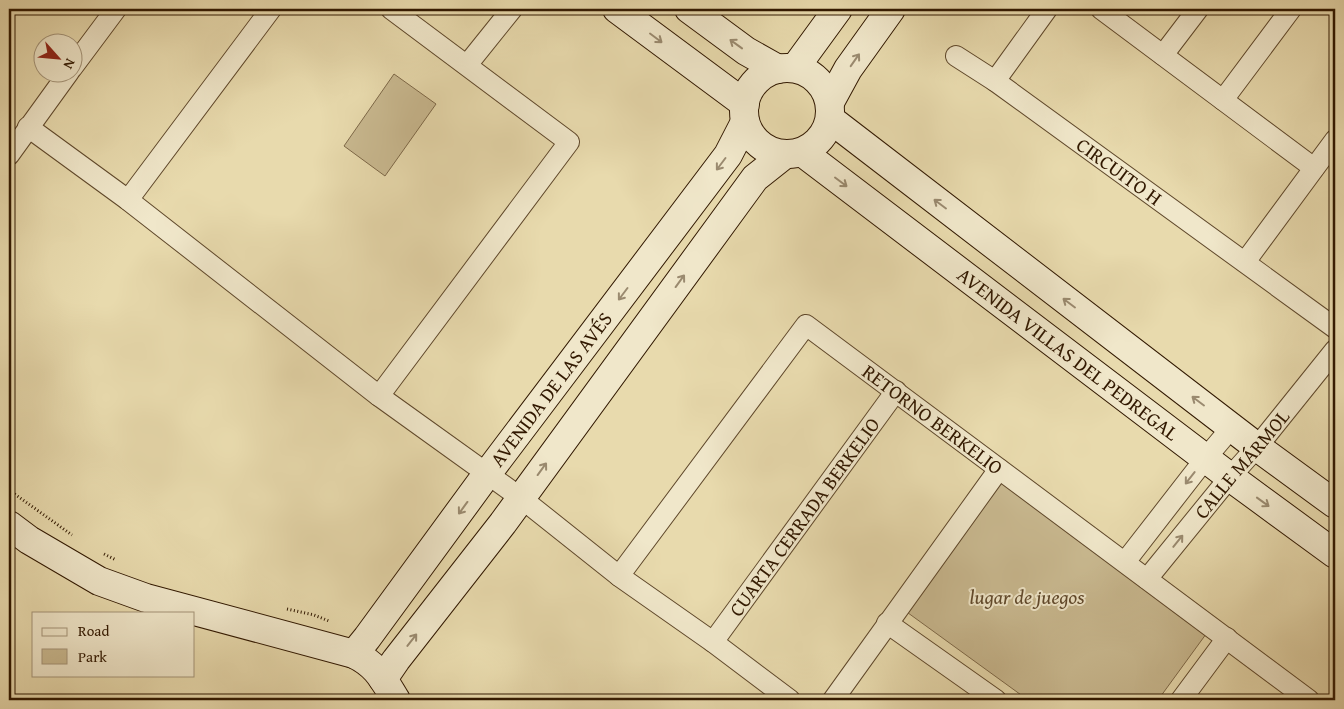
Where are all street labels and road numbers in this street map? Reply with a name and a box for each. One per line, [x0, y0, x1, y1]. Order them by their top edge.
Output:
street label: CIRCUITO H [1071, 130, 1169, 212]
street label: AVENIDA VILLAS DEL PEDREGAL [952, 260, 1185, 447]
street label: AVENIDA DE LAS AVÉS [483, 305, 619, 473]
street label: RETORNO BERKELIO [856, 357, 1009, 481]
street label: CALLE MÁRMOL [1187, 403, 1296, 525]
street label: CUARTA CERRADA BERKELIO [721, 411, 886, 622]

